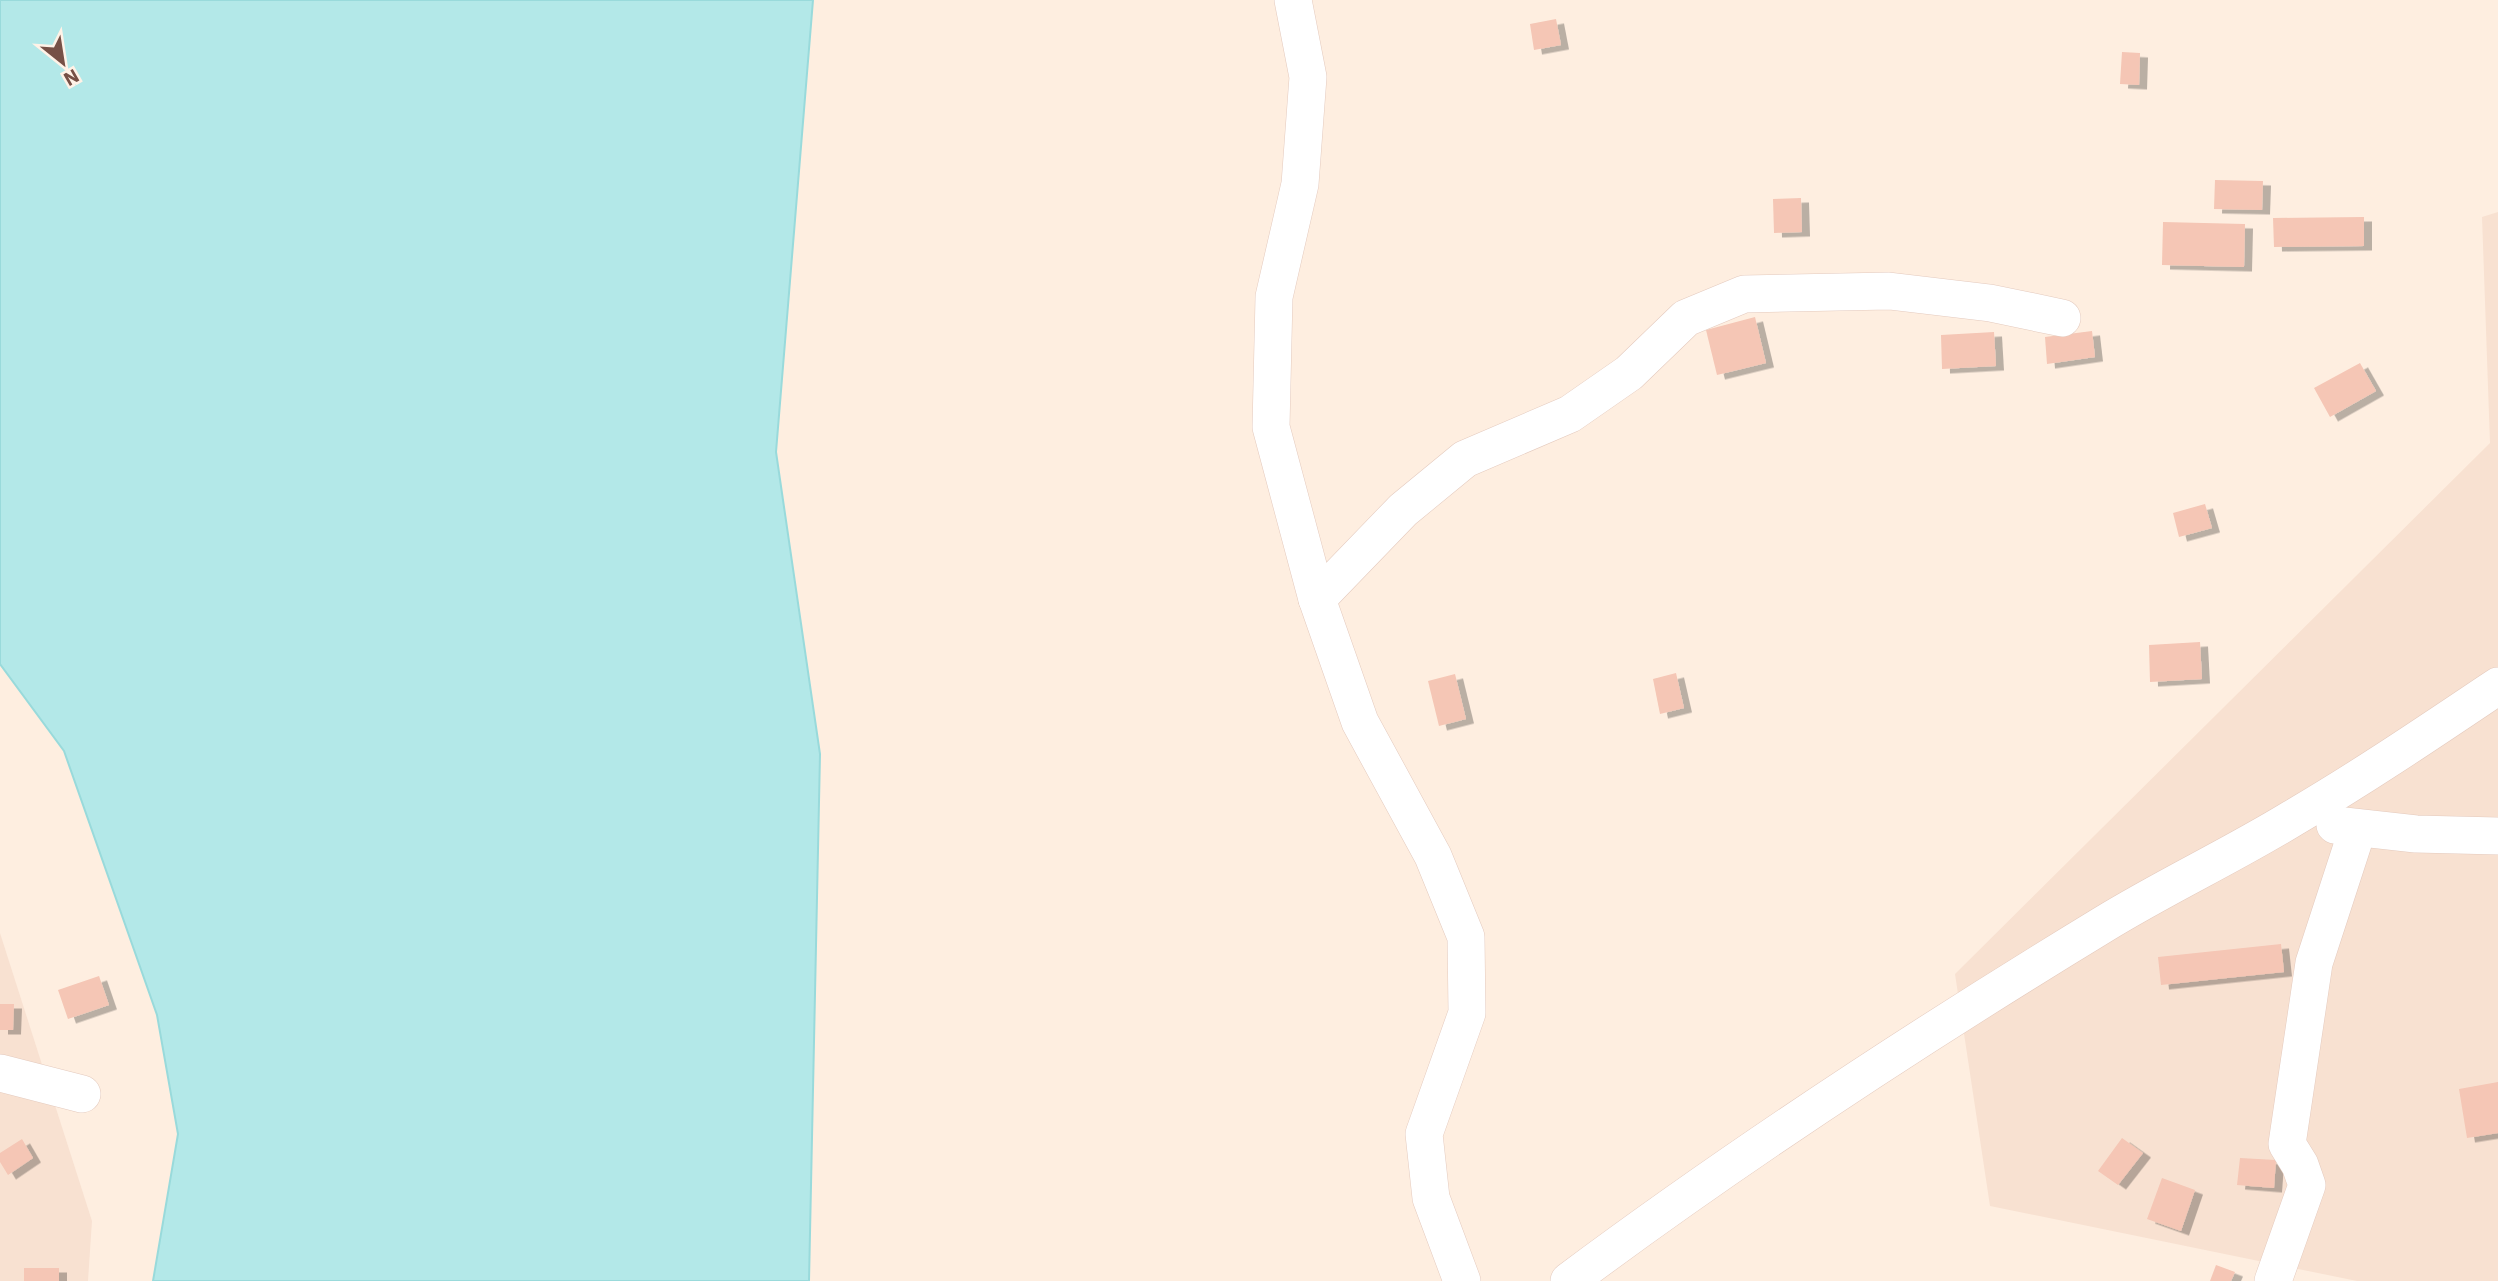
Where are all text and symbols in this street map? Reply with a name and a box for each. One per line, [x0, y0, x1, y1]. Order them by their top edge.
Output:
north arrow [28, 28, 98, 98]
text: N [60, 64, 83, 92]

